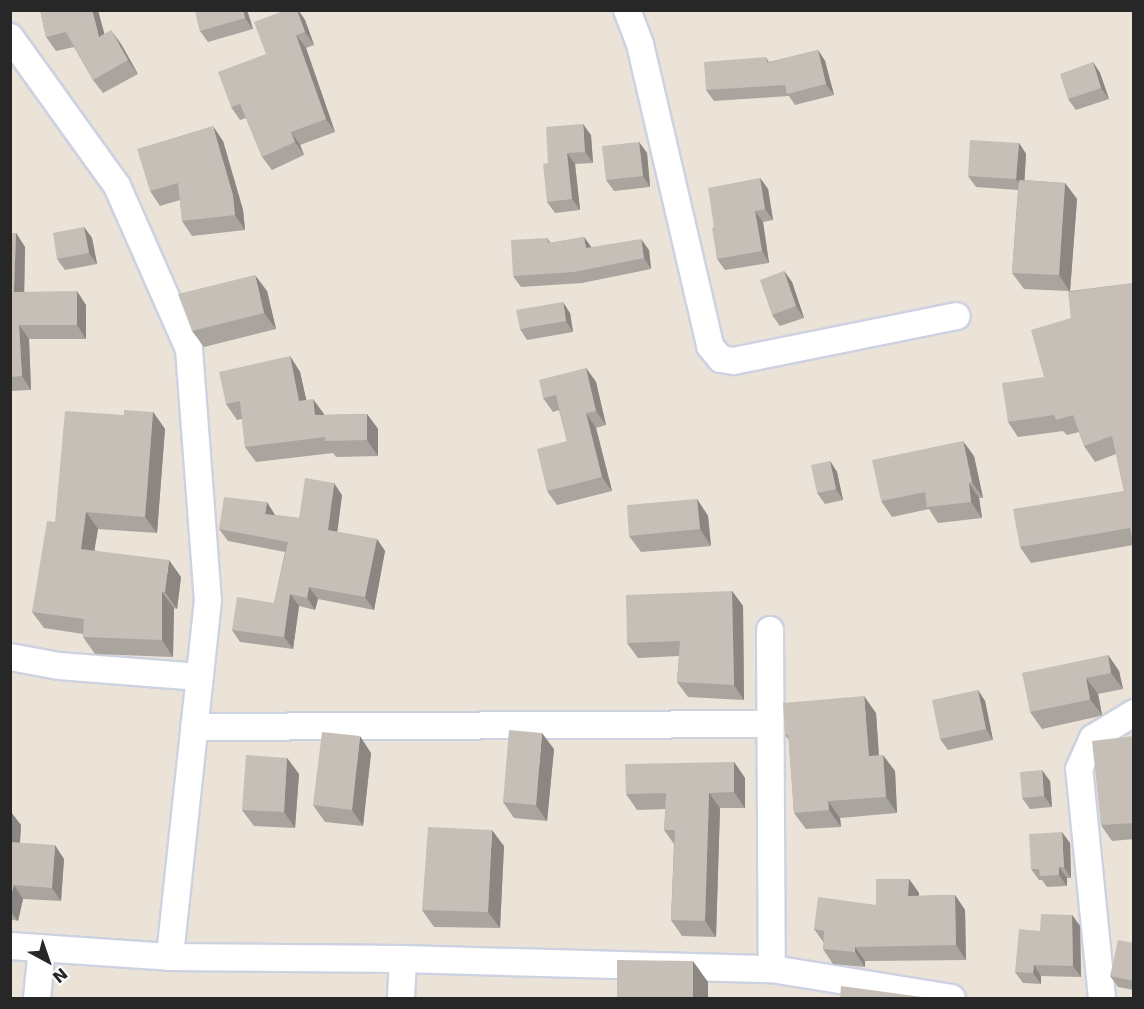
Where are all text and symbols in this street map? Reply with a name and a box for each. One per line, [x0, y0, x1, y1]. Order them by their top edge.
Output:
north arrow [18, 931, 78, 991]
text: N [49, 964, 71, 987]

